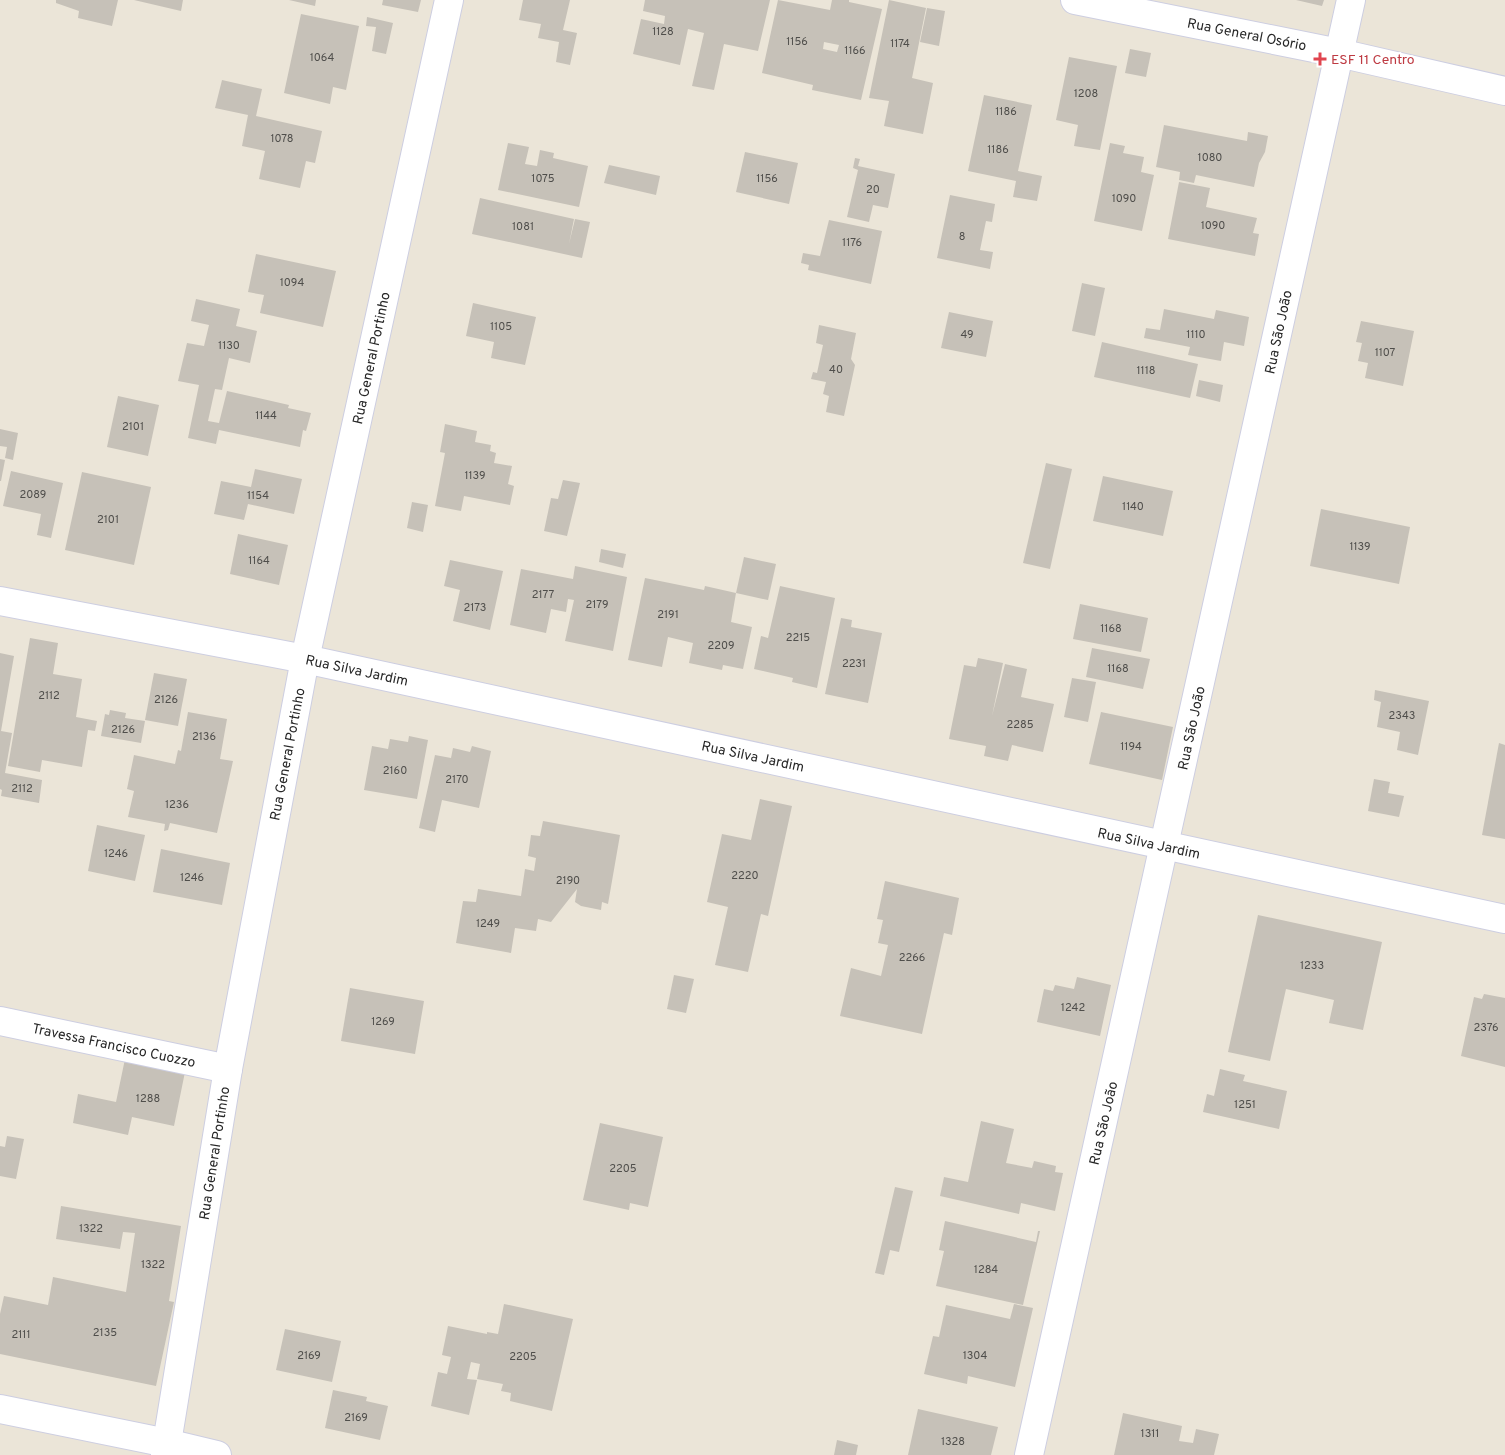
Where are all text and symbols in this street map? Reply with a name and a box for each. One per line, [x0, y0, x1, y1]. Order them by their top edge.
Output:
street label: Rua General Osório [1186, 16, 1308, 55]
house number: 1128 [652, 25, 674, 39]
house number: 1156 [786, 35, 808, 49]
house number: 1174 [890, 37, 910, 51]
house number: 1166 [844, 44, 866, 58]
house number: 1064 [310, 51, 334, 65]
marker: ESF 11 Centro [1313, 52, 1327, 66]
place label: ESF 11 Centro [1331, 52, 1415, 69]
house number: 1208 [1074, 87, 1098, 101]
house number: 1186 [995, 105, 1017, 119]
house number: 1078 [271, 132, 293, 146]
house number: 1186 [987, 143, 1009, 157]
house number: 1080 [1198, 151, 1222, 165]
house number: 1075 [531, 172, 555, 186]
house number: 1156 [756, 172, 778, 186]
house number: 20 [866, 183, 880, 197]
house number: 1090 [1112, 192, 1136, 206]
house number: 1090 [1201, 219, 1225, 233]
house number: 1081 [512, 220, 534, 234]
house number: 8 [959, 230, 965, 244]
house number: 1176 [842, 236, 862, 250]
house number: 1094 [280, 276, 304, 290]
street label: Rua São João [1262, 289, 1297, 376]
street label: Rua General Portinho [350, 290, 395, 426]
house number: 1105 [490, 320, 512, 334]
house number: 49 [960, 328, 974, 342]
house number: 1110 [1186, 328, 1206, 342]
house number: 1130 [218, 339, 240, 353]
house number: 1107 [1375, 346, 1396, 360]
house number: 40 [829, 363, 843, 377]
house number: 1118 [1136, 364, 1156, 378]
house number: 1144 [255, 409, 277, 423]
house number: 2101 [122, 420, 144, 434]
house number: 1139 [464, 469, 486, 483]
house number: 2089 [20, 488, 46, 502]
house number: 1154 [247, 489, 269, 503]
house number: 1140 [1122, 500, 1144, 514]
house number: 2101 [97, 513, 119, 527]
house number: 1139 [1349, 540, 1371, 554]
house number: 1164 [248, 554, 270, 568]
house number: 2177 [532, 588, 555, 602]
house number: 2179 [585, 598, 609, 612]
house number: 2173 [464, 601, 487, 615]
house number: 2191 [657, 608, 679, 622]
house number: 1168 [1100, 622, 1122, 636]
house number: 2215 [786, 631, 810, 645]
house number: 2209 [707, 639, 735, 653]
street label: Rua Silva Jardim [304, 652, 410, 691]
house number: 2231 [842, 657, 866, 671]
house number: 1168 [1107, 662, 1129, 676]
street label: Rua São João [1175, 685, 1210, 772]
street label: Rua General Portinho [267, 686, 310, 822]
house number: 2112 [38, 689, 60, 703]
house number: 2126 [154, 693, 178, 707]
house number: 2343 [1389, 709, 1415, 723]
house number: 2285 [1006, 718, 1034, 732]
house number: 2126 [111, 723, 135, 737]
house number: 2136 [192, 730, 216, 744]
street label: Rua Silva Jardim [700, 738, 806, 777]
house number: 1194 [1120, 740, 1142, 754]
house number: 2160 [383, 764, 407, 778]
house number: 2170 [445, 773, 469, 787]
house number: 2112 [11, 782, 33, 796]
house number: 1236 [165, 798, 189, 812]
street label: Rua Silva Jardim [1096, 825, 1202, 864]
house number: 1246 [104, 847, 128, 861]
house number: 2220 [731, 869, 759, 883]
house number: 1246 [180, 871, 204, 885]
house number: 2190 [556, 874, 580, 888]
house number: 1249 [476, 917, 500, 931]
house number: 2266 [899, 951, 925, 965]
house number: 1233 [1300, 959, 1324, 973]
house number: 1242 [1061, 1001, 1085, 1015]
house number: 1269 [371, 1015, 395, 1029]
street label: Travessa Francisco Cuozzo [30, 1021, 197, 1072]
house number: 2376 [1473, 1021, 1499, 1035]
street label: Rua São João [1087, 1080, 1122, 1167]
street label: Rua General Portinho [197, 1085, 234, 1221]
house number: 1288 [136, 1092, 160, 1106]
house number: 1251 [1234, 1098, 1256, 1112]
house number: 2205 [609, 1162, 637, 1176]
house number: 1322 [79, 1222, 103, 1236]
house number: 1322 [141, 1258, 165, 1272]
house number: 1284 [974, 1263, 998, 1277]
house number: 2135 [93, 1326, 117, 1340]
house number: 2111 [11, 1328, 31, 1342]
house number: 2169 [297, 1349, 321, 1363]
house number: 1304 [963, 1349, 987, 1363]
house number: 2205 [509, 1350, 537, 1364]
house number: 2169 [344, 1411, 368, 1425]
house number: 1311 [1141, 1427, 1159, 1441]
house number: 1328 [941, 1435, 965, 1449]

